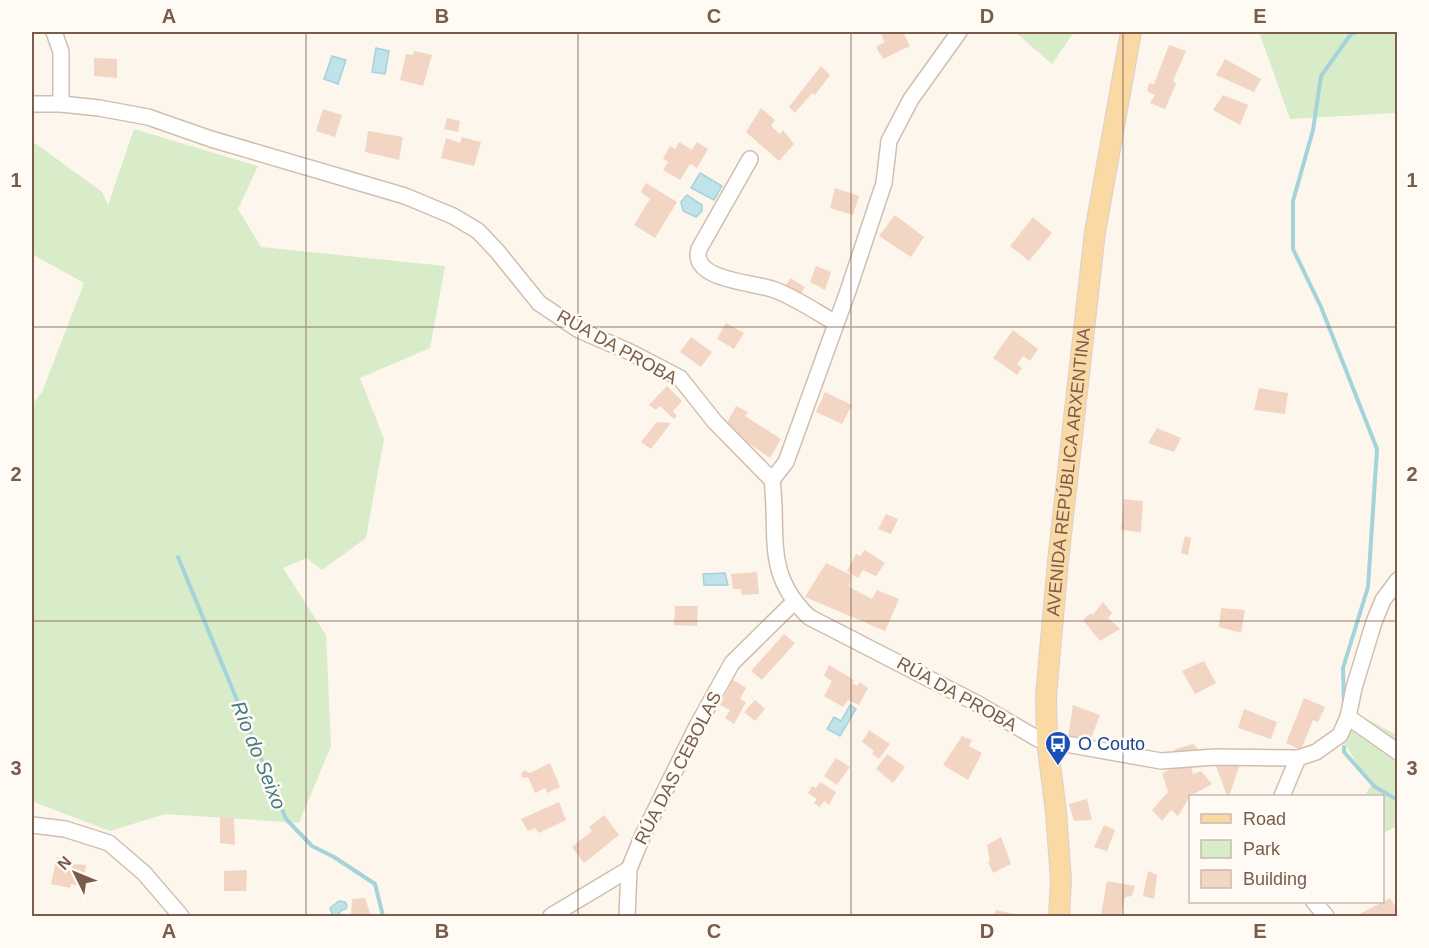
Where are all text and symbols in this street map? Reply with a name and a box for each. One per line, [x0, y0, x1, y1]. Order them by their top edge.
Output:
text: A [162, 5, 176, 27]
text: B [435, 5, 449, 27]
text: C [707, 5, 721, 27]
text: D [980, 5, 994, 27]
text: E [1253, 5, 1267, 27]
text: 1 [10, 169, 22, 191]
text: 1 [1406, 169, 1418, 191]
street label: RÚA DA PROBA [554, 305, 681, 388]
street label: AVENIDA REPÚBLICA ARXENTINA [1043, 327, 1094, 617]
text: 2 [10, 463, 22, 485]
text: 2 [1406, 463, 1418, 485]
street label: RÚA DA PROBA [894, 652, 1021, 735]
street label: RÚA DAS CEBOLAS [630, 688, 725, 848]
water label: Río do Seixo [227, 698, 291, 812]
bus stop icon: O Couto [1043, 729, 1073, 767]
place label: O Couto [1078, 734, 1145, 754]
text: 3 [10, 757, 22, 779]
text: 3 [1406, 757, 1418, 779]
legend [1189, 795, 1384, 903]
text: Road [1243, 809, 1286, 829]
text: Park [1243, 839, 1281, 859]
north arrow [45, 843, 105, 903]
text: N [54, 853, 75, 873]
text: Building [1243, 869, 1307, 889]
text: A [162, 920, 176, 942]
text: B [435, 920, 449, 942]
text: C [707, 920, 721, 942]
text: D [980, 920, 994, 942]
text: E [1253, 920, 1267, 942]

